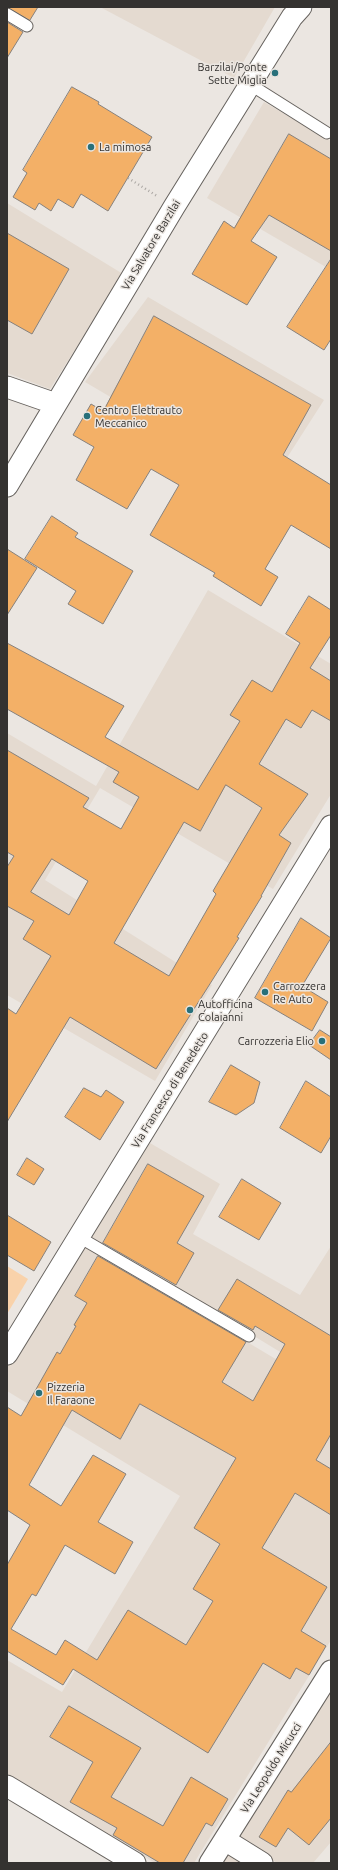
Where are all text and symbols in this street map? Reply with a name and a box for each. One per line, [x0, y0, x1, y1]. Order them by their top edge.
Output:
place label: Barzilai/Ponte Sette Miglia [198, 60, 267, 86]
marker: Barzilai/Ponte Sette Miglia [270, 68, 280, 78]
place label: La mimosa [99, 140, 151, 154]
marker: La mimosa [86, 142, 96, 152]
street label: Via Salvatore Barzilai [119, 198, 183, 292]
place label: Centro Elettrauto Meccanico [95, 403, 182, 429]
marker: Centro Elettrauto Meccanico [82, 411, 92, 421]
place label: Carrozzera Re Auto [273, 979, 326, 1005]
marker: Carrozzera Re Auto [260, 987, 270, 997]
place label: Autofficina Colaianni [198, 997, 253, 1023]
marker: Autofficina Colaianni [185, 1005, 195, 1015]
street label: Via Francesco di Benedetto [129, 1029, 211, 1151]
place label: Carrozzeria Elio [238, 1034, 314, 1048]
marker: Carrozzeria Elio [317, 1036, 327, 1046]
place label: Pizzeria Il Faraone [47, 1380, 95, 1406]
marker: Pizzeria Il Faraone [34, 1388, 44, 1398]
street label: Via Leopoldo Micucci [238, 1720, 304, 1816]

